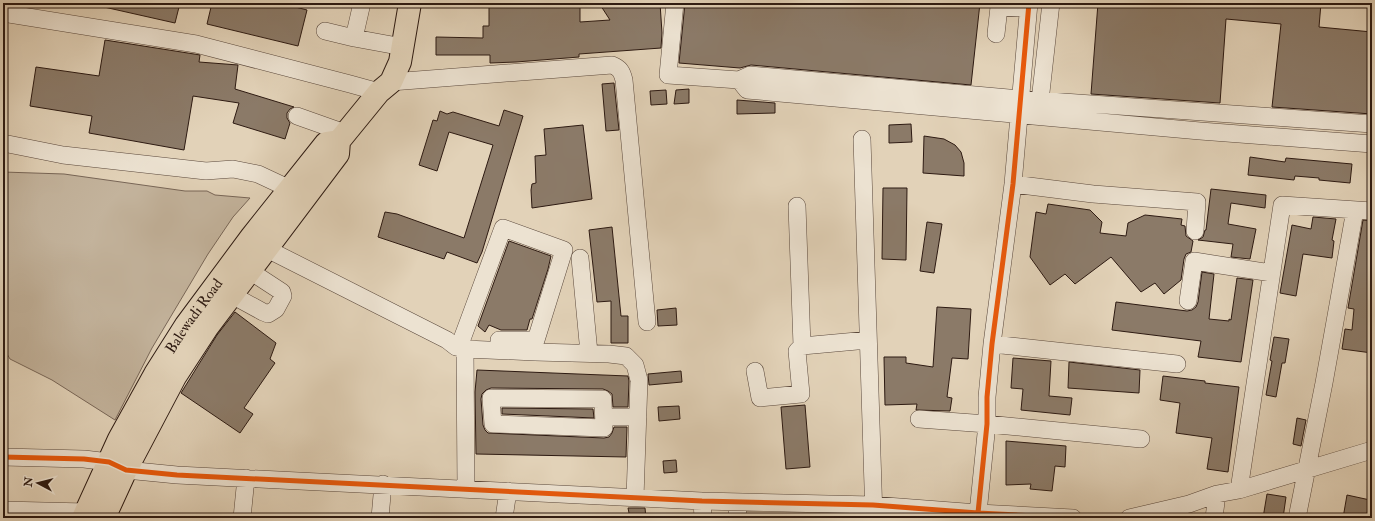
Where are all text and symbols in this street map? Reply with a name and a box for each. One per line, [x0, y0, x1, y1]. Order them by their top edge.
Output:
street label: Balewadi Road [161, 274, 227, 357]
north arrow [18, 463, 58, 503]
text: N [21, 475, 36, 489]

